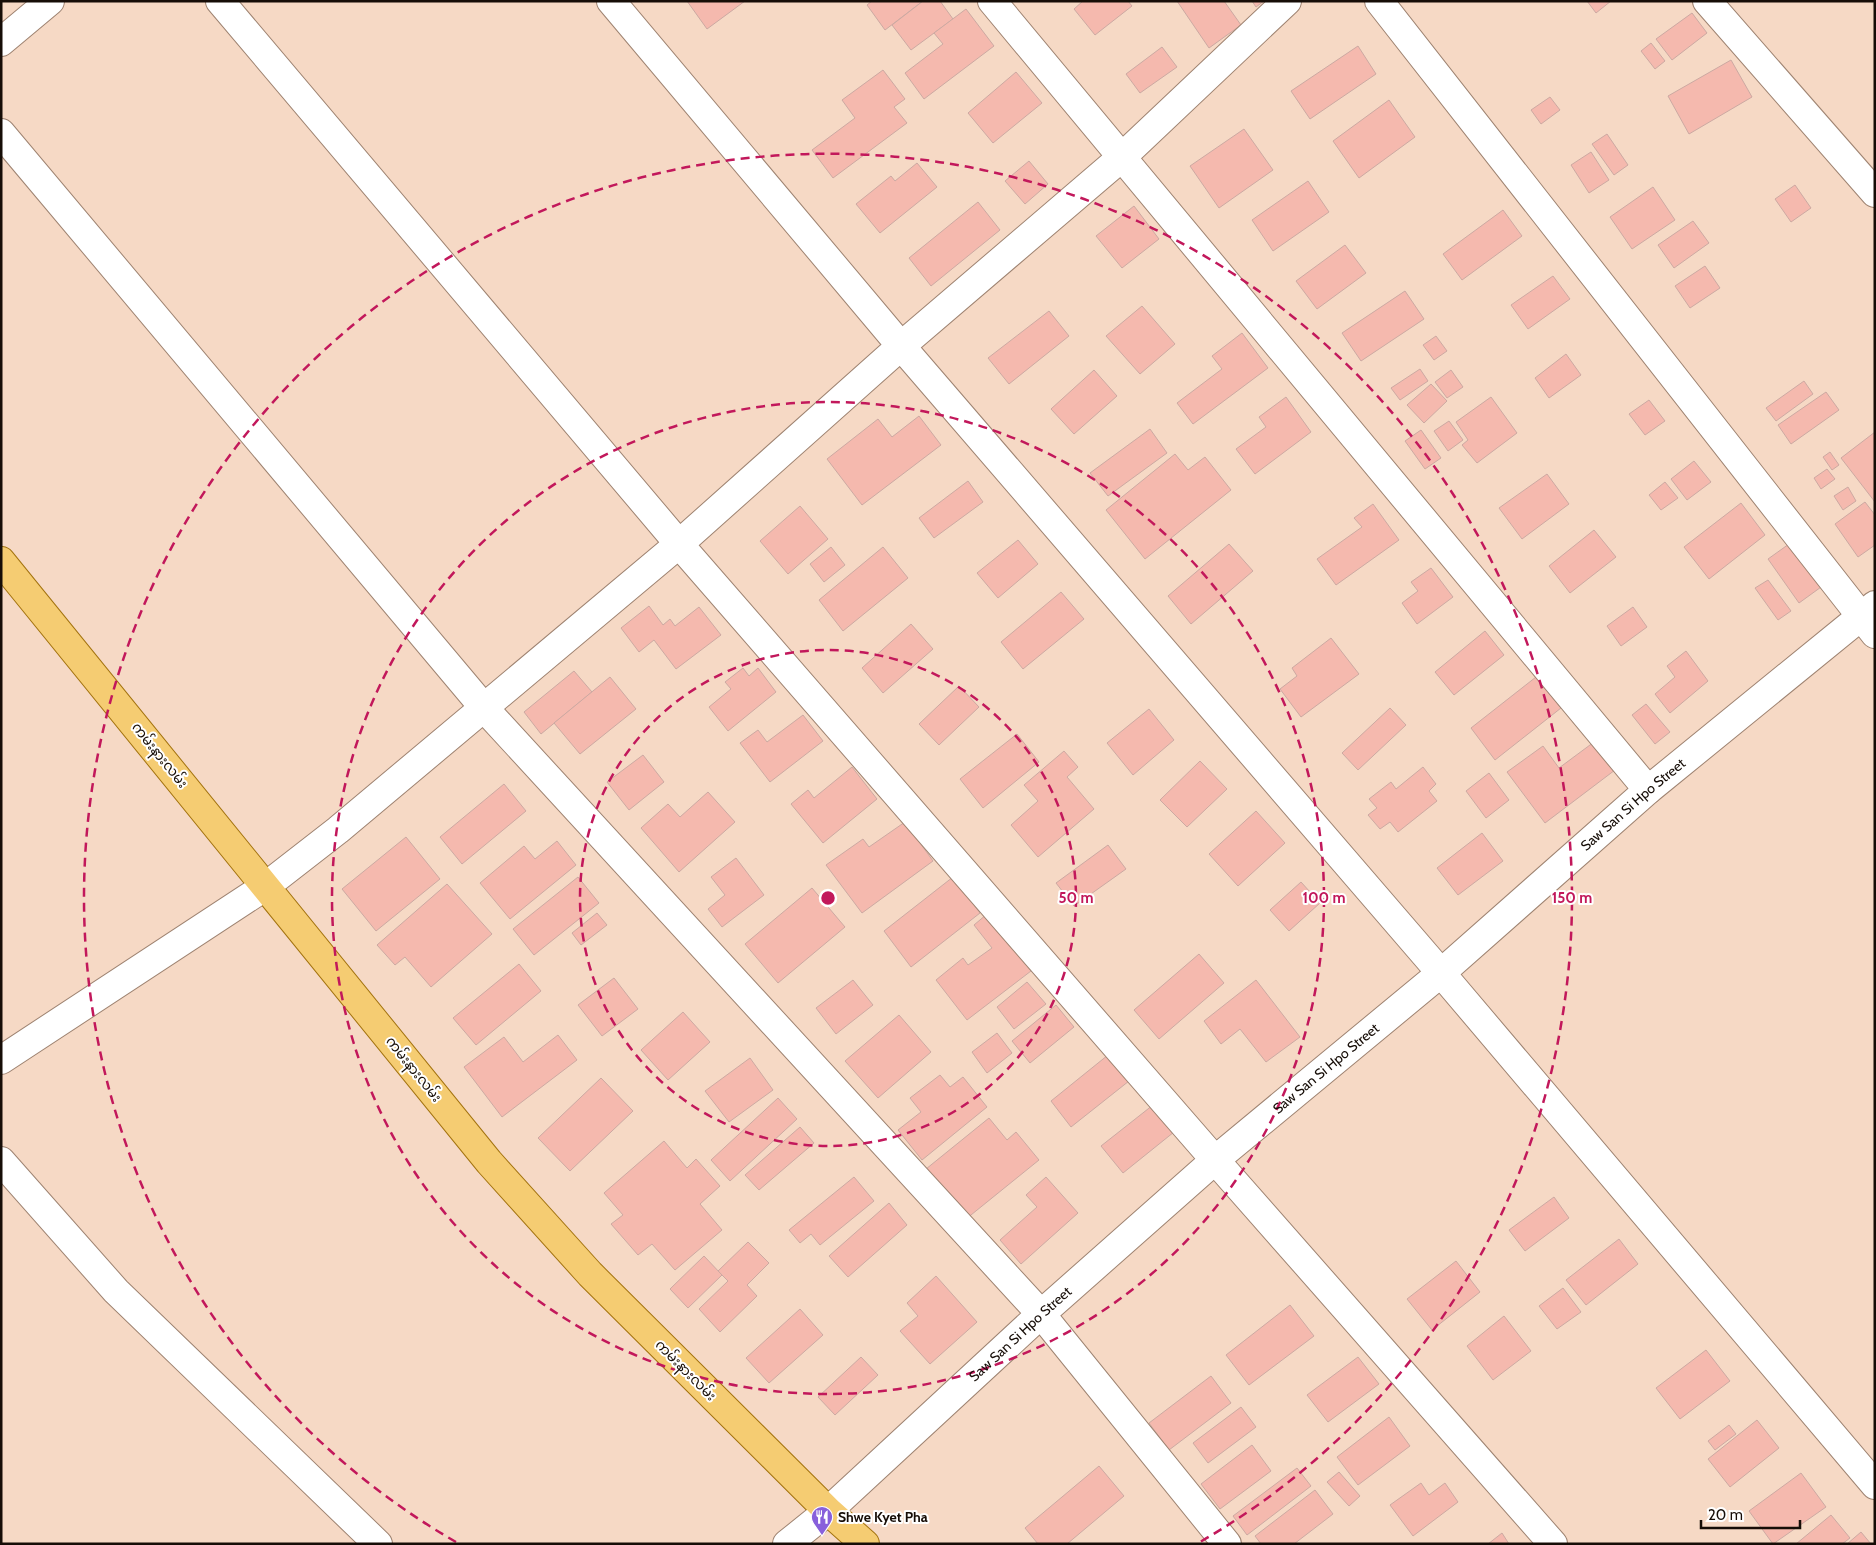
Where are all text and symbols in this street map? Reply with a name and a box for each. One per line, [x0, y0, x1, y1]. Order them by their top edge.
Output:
street label: ကမ်းနားလမ်း [126, 718, 193, 793]
street label: Saw San Si Hpo Street [1577, 754, 1689, 854]
centre of rings [819, 889, 837, 907]
text: 50 m [1058, 889, 1094, 907]
text: 100 m [1302, 889, 1346, 907]
text: 150 m [1552, 889, 1592, 907]
street label: Saw San Si Hpo Street [1269, 1019, 1383, 1117]
street label: ကမ်းနားလမ်း [380, 1032, 447, 1107]
street label: Saw San Si Hpo Street [965, 1282, 1075, 1385]
street label: ကမ်းနားလမ်း [649, 1335, 721, 1407]
scale bar [1701, 1498, 1800, 1530]
restaurant icon: Shwe Kyet Pha [810, 1505, 834, 1536]
text: 20 m [1708, 1506, 1743, 1524]
place label: Shwe Kyet Pha [838, 1508, 928, 1526]

